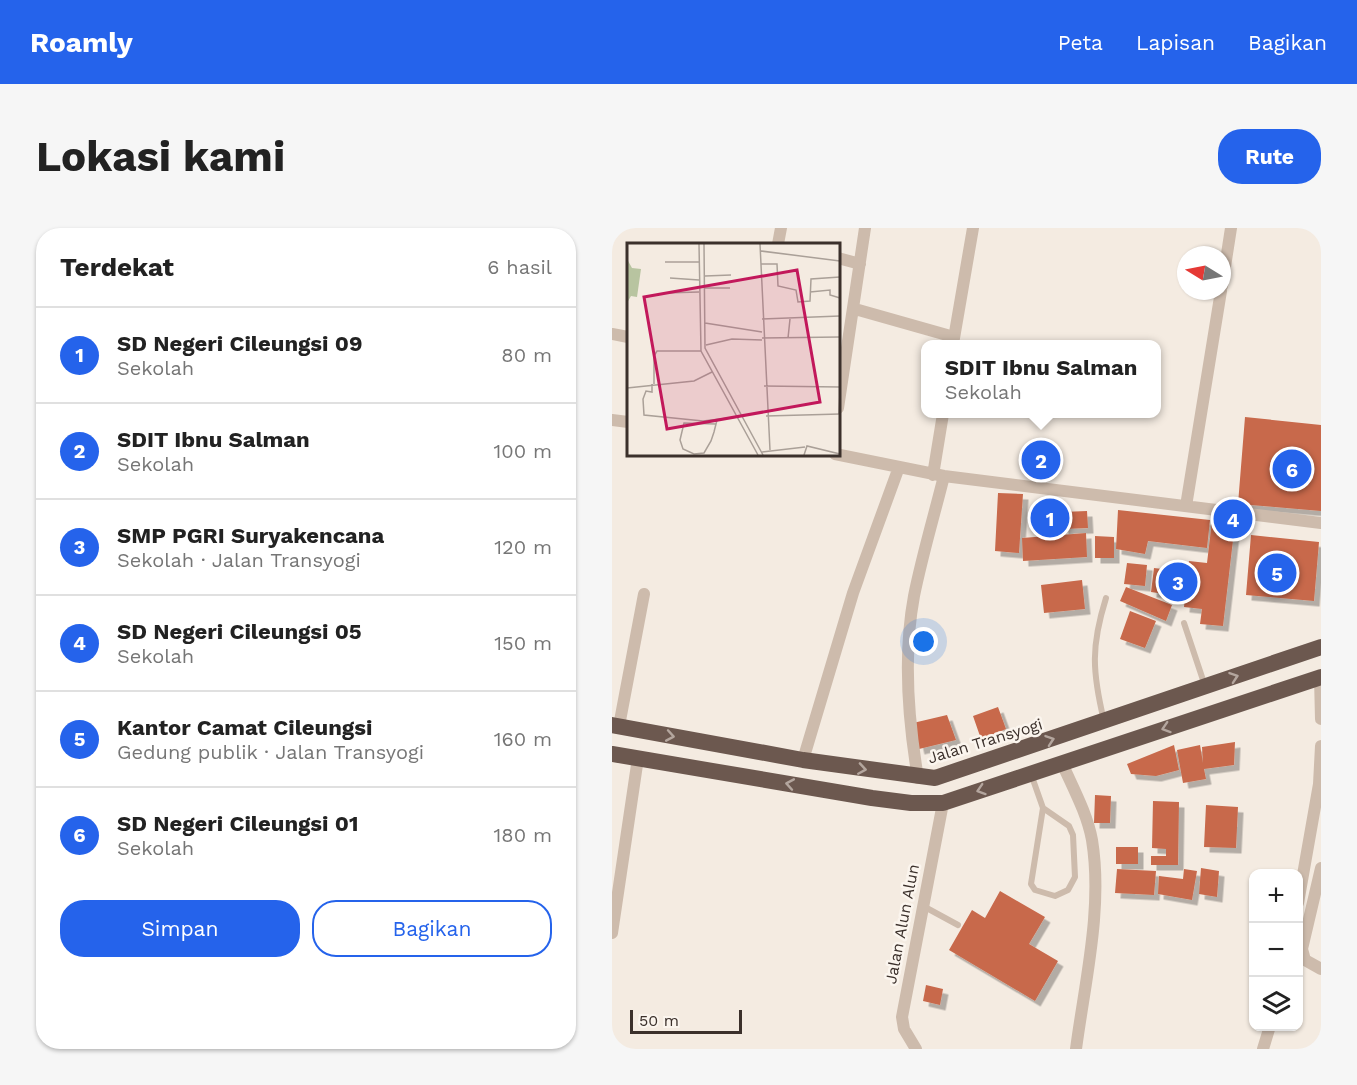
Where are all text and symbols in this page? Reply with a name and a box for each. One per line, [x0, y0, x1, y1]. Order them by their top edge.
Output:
text: Roamly [30, 26, 133, 59]
text: Peta [1058, 30, 1103, 55]
text: Lapisan [1136, 30, 1215, 55]
text: Bagikan [1248, 30, 1327, 55]
button: Rute [1218, 129, 1321, 184]
text: Lokasi kami [36, 132, 285, 181]
inset map [627, 243, 840, 456]
north arrow [1177, 246, 1231, 300]
text: Terdekat [60, 252, 174, 282]
text: 6 hasil [487, 255, 552, 279]
text: SD Negeri Cileungsi 09 [117, 331, 363, 356]
popup [921, 340, 1161, 418]
text: 1 [75, 343, 84, 367]
text: 80 m [501, 343, 552, 367]
text: SDIT Ibnu Salman [945, 355, 1137, 380]
text: Sekolah [117, 356, 194, 380]
text: Sekolah [945, 380, 1022, 404]
text: SDIT Ibnu Salman [117, 427, 310, 452]
pin: 2 [1022, 438, 1060, 482]
text: 2 [74, 439, 85, 463]
text: 100 m [493, 439, 552, 463]
pin: 6 [1272, 446, 1312, 492]
text: Sekolah [117, 452, 194, 476]
pin: 1 [1030, 496, 1070, 540]
pin: 4 [1214, 496, 1252, 542]
text: SMP PGRI Suryakencana [117, 523, 384, 548]
text: 3 [74, 535, 85, 559]
text: 120 m [494, 535, 552, 559]
text: Sekolah · Jalan Transyogi [117, 548, 361, 572]
pin: 5 [1258, 550, 1296, 596]
pin: 3 [1158, 560, 1198, 604]
text: SD Negeri Cileungsi 05 [117, 619, 362, 644]
your location [909, 627, 938, 656]
text: 4 [73, 631, 86, 655]
text: 150 m [494, 631, 552, 655]
text: Sekolah [117, 644, 194, 668]
one-way arrow [1228, 671, 1239, 684]
text: Kantor Camat Cileungsi [117, 715, 372, 740]
street label: Jalan Transyogi [925, 715, 1045, 767]
one-way arrow [1161, 721, 1172, 734]
text: 5 [74, 727, 85, 751]
text: 160 m [494, 727, 552, 751]
one-way arrow [665, 729, 674, 741]
one-way arrow [1044, 734, 1055, 747]
text: Gedung publik · Jalan Transyogi [117, 740, 424, 764]
one-way arrow [857, 763, 866, 775]
one-way arrow [785, 778, 795, 791]
one-way arrow [976, 783, 987, 795]
text: SD Negeri Cileungsi 01 [117, 811, 358, 836]
text: 6 [73, 823, 86, 847]
text: 180 m [494, 823, 552, 847]
text: Sekolah [117, 836, 194, 860]
street label: Jalan Alun Alun [881, 862, 923, 986]
map controls [1249, 869, 1303, 1031]
button: + [1249, 869, 1303, 923]
button: Simpan [60, 900, 300, 957]
button: Bagikan [312, 900, 552, 957]
button: − [1249, 923, 1303, 977]
button: layers [1249, 977, 1303, 1031]
scale bar [630, 1007, 742, 1034]
text: 50 m [639, 1011, 679, 1030]

